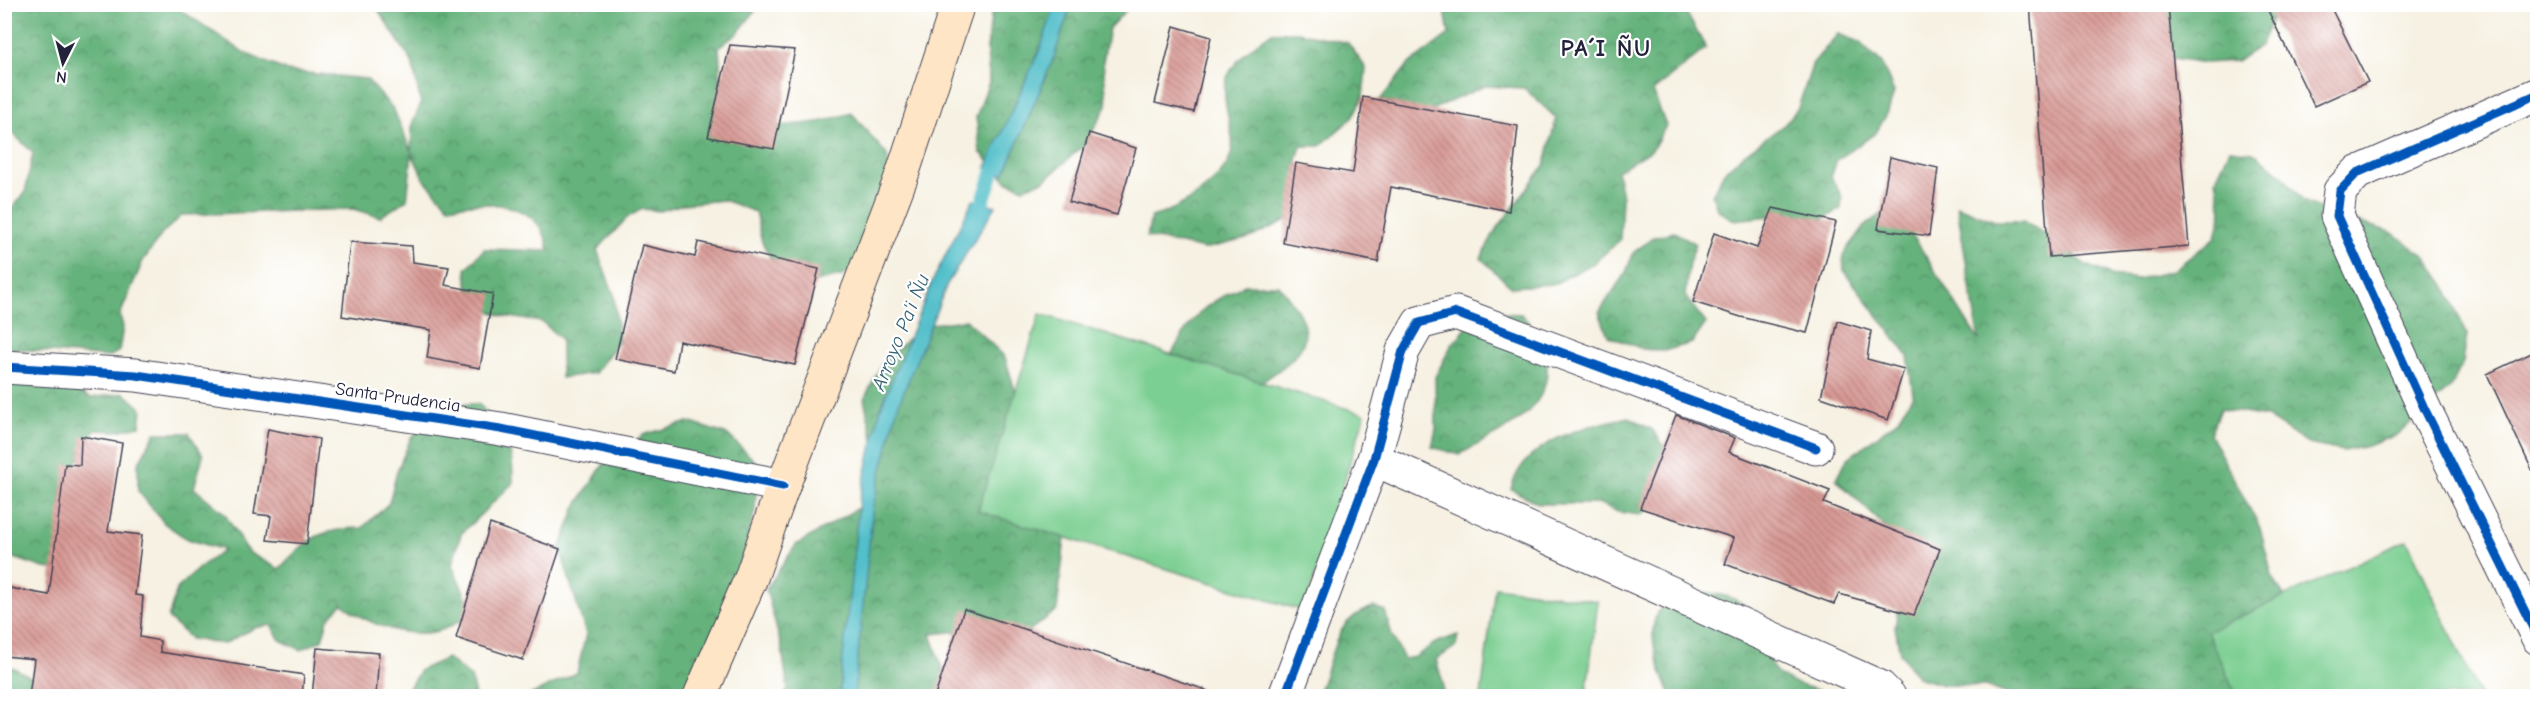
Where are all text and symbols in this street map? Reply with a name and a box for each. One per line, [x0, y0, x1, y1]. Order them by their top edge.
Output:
north arrow [33, 33, 93, 93]
district label: PA´I ÑU [1561, 34, 1651, 62]
text: N [55, 67, 68, 86]
water label: Arroyo Pa'i Ñu [866, 271, 934, 395]
street label: Santa Prudencia [334, 378, 462, 417]

